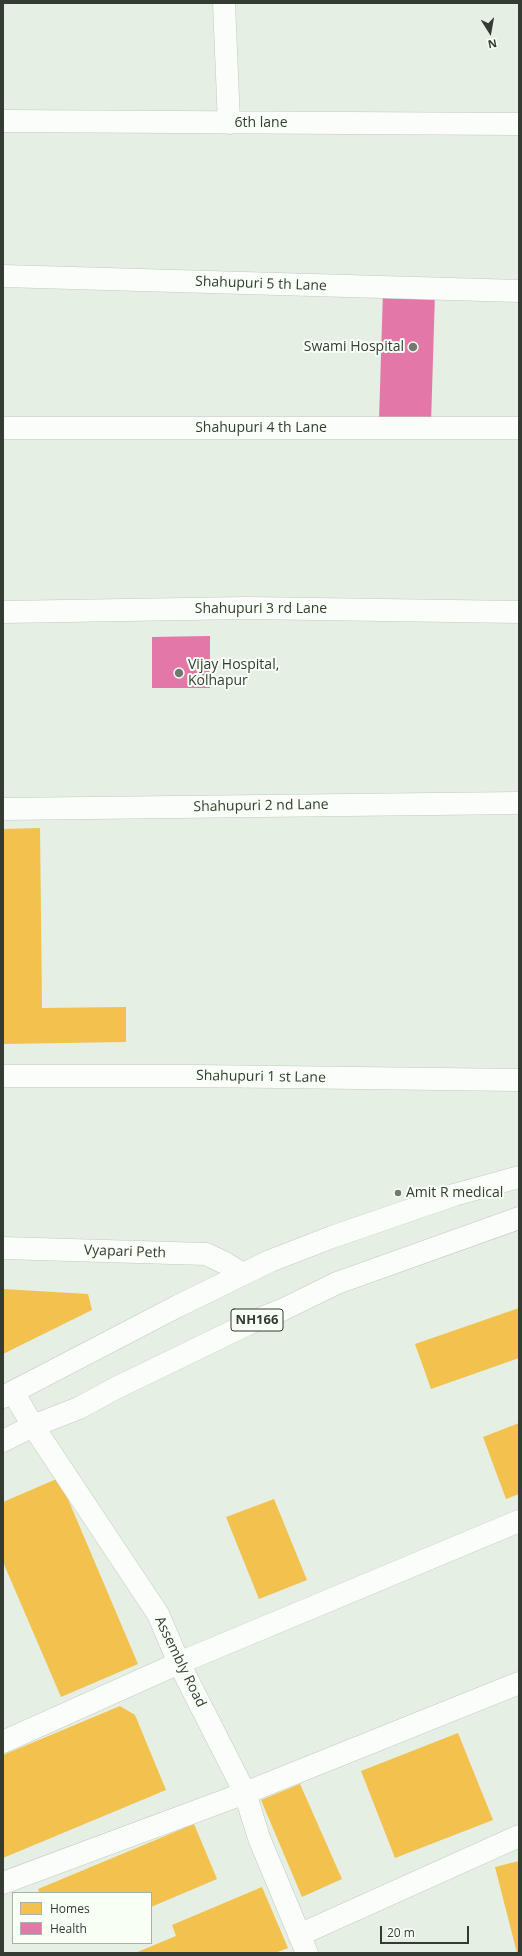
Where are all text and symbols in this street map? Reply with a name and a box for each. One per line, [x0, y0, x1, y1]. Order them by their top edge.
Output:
north arrow [470, 12, 510, 52]
text: N [487, 36, 498, 52]
street label: 6th lane [235, 115, 287, 131]
street label: Shahupuri 5 th Lane [195, 273, 327, 295]
place label: Swami Hospital [304, 339, 404, 355]
marker: Swami Hospital [407, 341, 419, 353]
street label: Shahupuri 4 th Lane [195, 420, 327, 436]
street label: Shahupuri 3 rd Lane [195, 601, 327, 617]
place label: Vijay Hospital, Kolhapur [188, 657, 279, 690]
marker: Vijay Hospital, Kolhapur [173, 667, 185, 679]
street label: Shahupuri 2 nd Lane [193, 796, 329, 816]
street label: Shahupuri 1 st Lane [196, 1067, 326, 1087]
place label: Amit R medical [406, 1185, 503, 1201]
marker: Amit R medical [393, 1188, 403, 1198]
street label: Vyapari Peth [84, 1242, 166, 1262]
road number: NH166 [231, 1309, 283, 1331]
street label: Assembly Road [151, 1614, 209, 1710]
legend [12, 1892, 152, 1944]
text: Homes [50, 1900, 90, 1917]
scale bar [382, 1918, 471, 1944]
text: Health [50, 1920, 87, 1937]
text: 20 m [387, 1924, 415, 1941]

